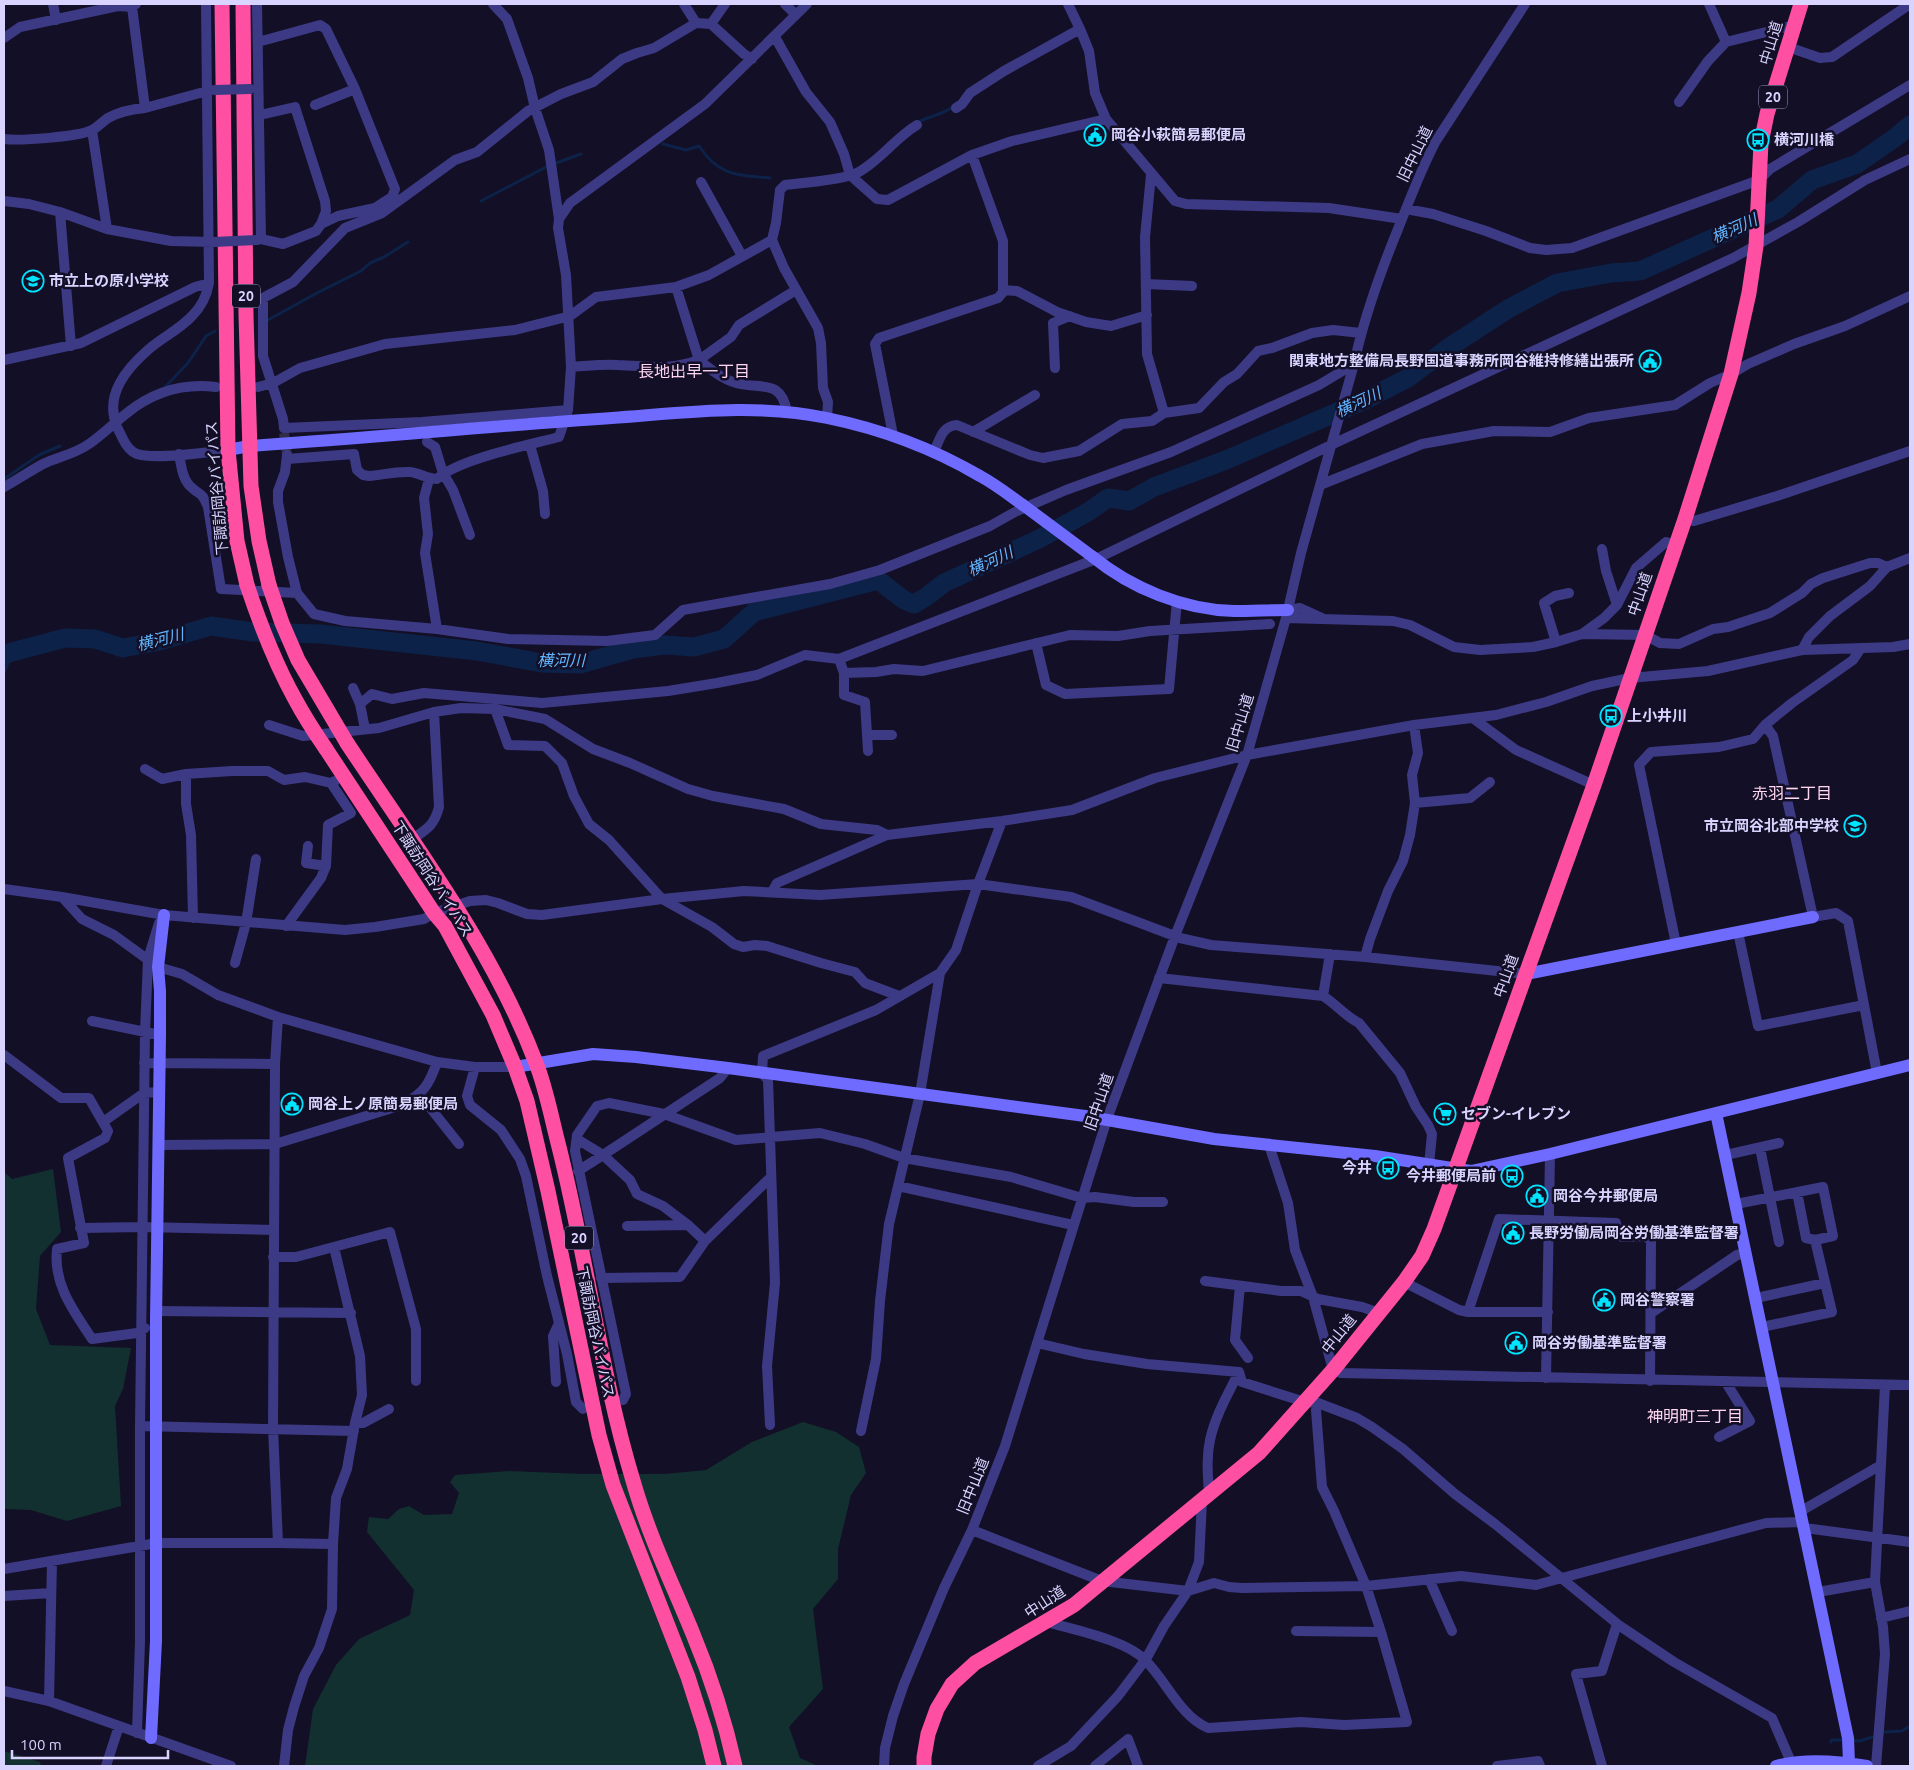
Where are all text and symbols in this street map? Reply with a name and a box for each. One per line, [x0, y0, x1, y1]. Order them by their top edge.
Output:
street label: 中山道 [1756, 19, 1785, 67]
road number: 20 [1759, 85, 1787, 108]
public building icon: 岡谷小萩簡易郵便局 [1083, 123, 1107, 147]
street label: 旧中山道 [1394, 123, 1435, 184]
place label: 岡谷小萩簡易郵便局 [1111, 126, 1246, 143]
bus stop icon: 横河川橋 [1746, 128, 1770, 152]
place label: 横河川橋 [1774, 131, 1835, 148]
water label: 横河川 [1708, 209, 1761, 246]
school or university icon: 市立上の原小学校 [21, 269, 45, 293]
place label: 市立上の原小学校 [49, 272, 169, 289]
road number: 20 [232, 284, 260, 308]
public building icon: 関東地方整備局長野国道事務所岡谷維持修繕出張所 [1638, 349, 1662, 373]
place label: 関東地方整備局長野国道事務所岡谷維持修繕出張所 [1289, 352, 1634, 369]
district label: 長地出早一丁目 [638, 362, 750, 380]
water label: 横河川 [1332, 383, 1385, 420]
street label: 下諏訪岡谷バイパス [202, 420, 231, 556]
water label: 横河川 [964, 542, 1017, 579]
street label: 中山道 [1624, 570, 1655, 618]
water label: 横河川 [135, 624, 187, 654]
water label: 横河川 [537, 651, 587, 669]
street label: 旧中山道 [1223, 692, 1256, 754]
bus stop icon: 上小井川 [1599, 704, 1623, 728]
place label: 上小井川 [1627, 707, 1687, 724]
district label: 赤羽二丁目 [1752, 784, 1832, 802]
school or university icon: 市立岡谷北部中学校 [1843, 814, 1867, 838]
place label: 市立岡谷北部中学校 [1704, 817, 1839, 834]
street label: 下諏訪岡谷バイパス [389, 818, 476, 940]
street label: 中山道 [1490, 952, 1521, 1000]
street label: 旧中山道 [1081, 1071, 1116, 1133]
public building icon: 岡谷上ノ原簡易郵便局 [280, 1092, 304, 1116]
place label: 岡谷上ノ原簡易郵便局 [308, 1095, 458, 1112]
supermarket icon: セブン-イレブン [1433, 1102, 1457, 1126]
place label: セブン-イレブン [1461, 1105, 1571, 1122]
bus stop icon: 今井 [1376, 1156, 1400, 1180]
place label: 今井 [1342, 1159, 1372, 1176]
bus stop icon: 今井郵便局前 [1500, 1164, 1524, 1188]
place label: 今井郵便局前 [1406, 1167, 1496, 1184]
public building icon: 岡谷今井郵便局 [1525, 1184, 1549, 1208]
place label: 岡谷今井郵便局 [1553, 1187, 1658, 1204]
public building icon: 長野労働局岡谷労働基準監督署 [1501, 1221, 1525, 1245]
place label: 長野労働局岡谷労働基準監督署 [1529, 1224, 1739, 1241]
road number: 20 [565, 1226, 593, 1250]
street label: 下諏訪岡谷バイパス [573, 1264, 618, 1400]
public building icon: 岡谷警察署 [1592, 1288, 1616, 1312]
place label: 岡谷警察署 [1620, 1291, 1695, 1308]
street label: 中山道 [1318, 1311, 1359, 1357]
public building icon: 岡谷労働基準監督署 [1504, 1331, 1528, 1355]
place label: 岡谷労働基準監督署 [1532, 1334, 1667, 1351]
district label: 神明町三丁目 [1647, 1407, 1743, 1425]
street label: 旧中山道 [953, 1455, 992, 1517]
street label: 中山道 [1021, 1582, 1068, 1621]
scale bar [12, 1728, 169, 1760]
text: 100 m [20, 1736, 62, 1753]

